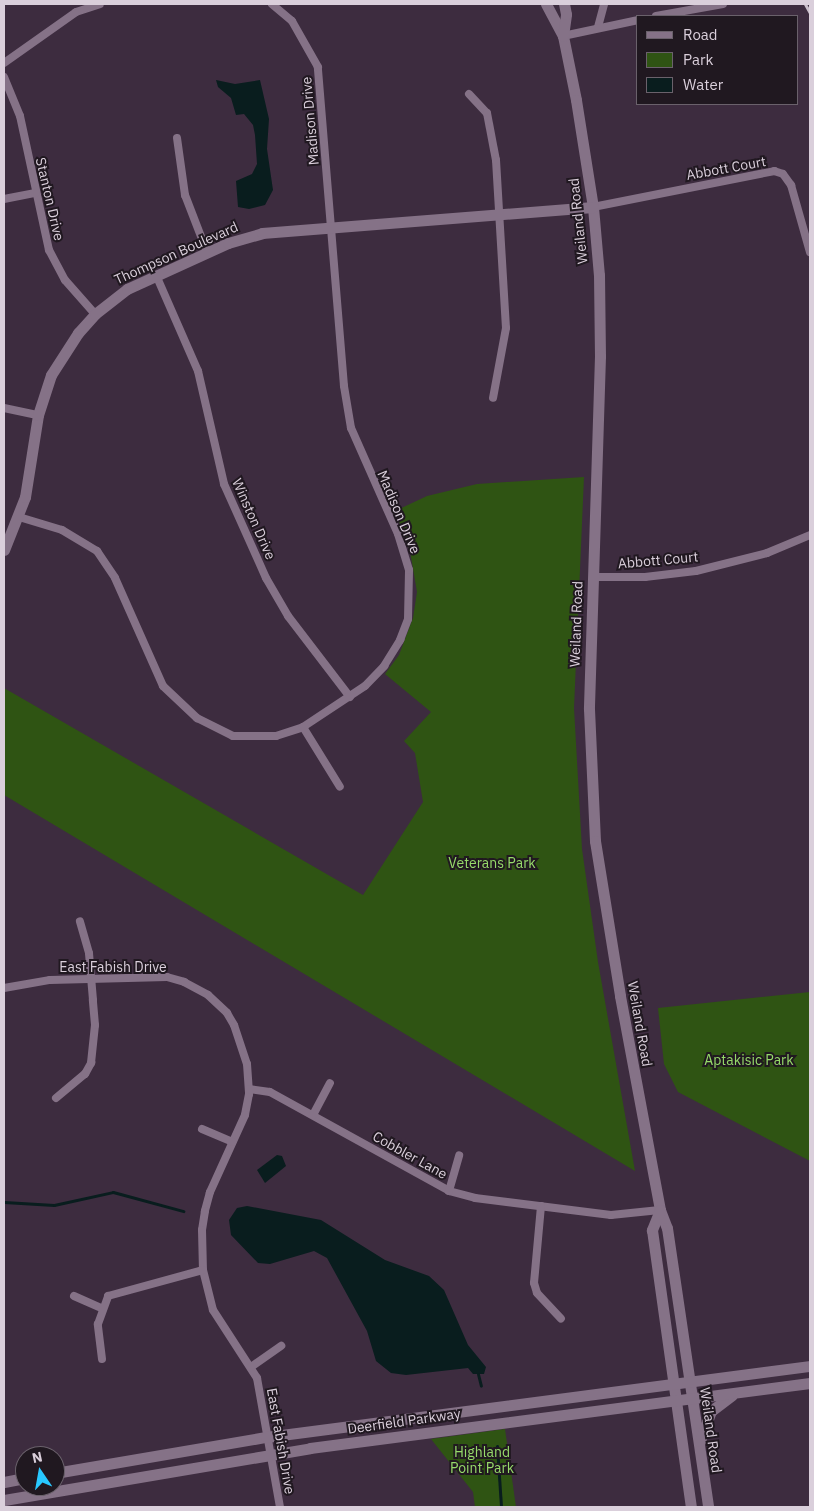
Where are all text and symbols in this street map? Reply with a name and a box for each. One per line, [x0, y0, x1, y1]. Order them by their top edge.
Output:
legend [636, 15, 799, 105]
text: Road [683, 25, 718, 44]
text: Park [683, 50, 713, 69]
text: Water [683, 75, 723, 94]
street label: Madison Drive [298, 76, 322, 166]
street label: Abbott Court [685, 153, 767, 183]
street label: Stanton Drive [32, 156, 68, 242]
street label: Weiland Road [565, 177, 591, 265]
street label: Thompson Boulevard [111, 218, 241, 288]
street label: Madison Drive [374, 468, 424, 556]
street label: Winston Drive [229, 476, 279, 562]
street label: Abbott Court [617, 548, 699, 572]
street label: Weiland Road [566, 581, 586, 667]
park label: Veterans Park [448, 855, 536, 871]
street label: East Fabish Drive [59, 959, 167, 975]
street label: Weiland Road [624, 980, 656, 1068]
park label: Aptakisic Park [704, 1052, 794, 1068]
street label: Cobbler Lane [370, 1128, 450, 1182]
street label: Weiland Road [697, 1386, 725, 1474]
street label: East Fabish Drive [263, 1387, 299, 1495]
street label: Deerfield Parkway [346, 1405, 462, 1437]
park label: Highland Point Park [450, 1444, 514, 1476]
north arrow [15, 1446, 65, 1496]
text: N [30, 1447, 44, 1467]

